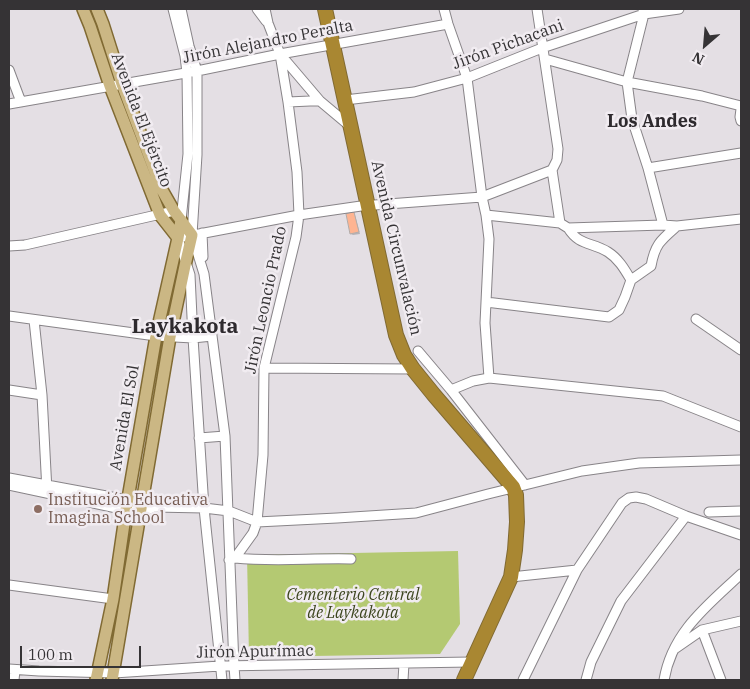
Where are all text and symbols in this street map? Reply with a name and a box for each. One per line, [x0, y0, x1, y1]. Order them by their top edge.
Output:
street label: Jirón Alejandro Peralta [181, 16, 355, 68]
street label: Jirón Pichacani [450, 16, 566, 74]
north arrow [680, 20, 730, 70]
text: N [689, 48, 707, 69]
street label: Avenida El Ejército [107, 50, 175, 190]
district label: Los Andes [607, 111, 697, 133]
street label: Avenida Circunvalación [367, 159, 425, 337]
street label: Jirón Leoncio Prado [241, 225, 291, 375]
district label: Laykakota [132, 314, 238, 340]
street label: Avenida El Sol [106, 364, 144, 472]
place label: Institución Educativa Imagina School [48, 490, 208, 528]
marker: Institución Educativa Imagina School [32, 503, 44, 515]
park label: Cementerio Central de Laykakota [286, 585, 420, 623]
scale bar [22, 636, 144, 668]
street label: Jirón Apurímac [196, 641, 314, 663]
text: 100 m [28, 645, 73, 664]

